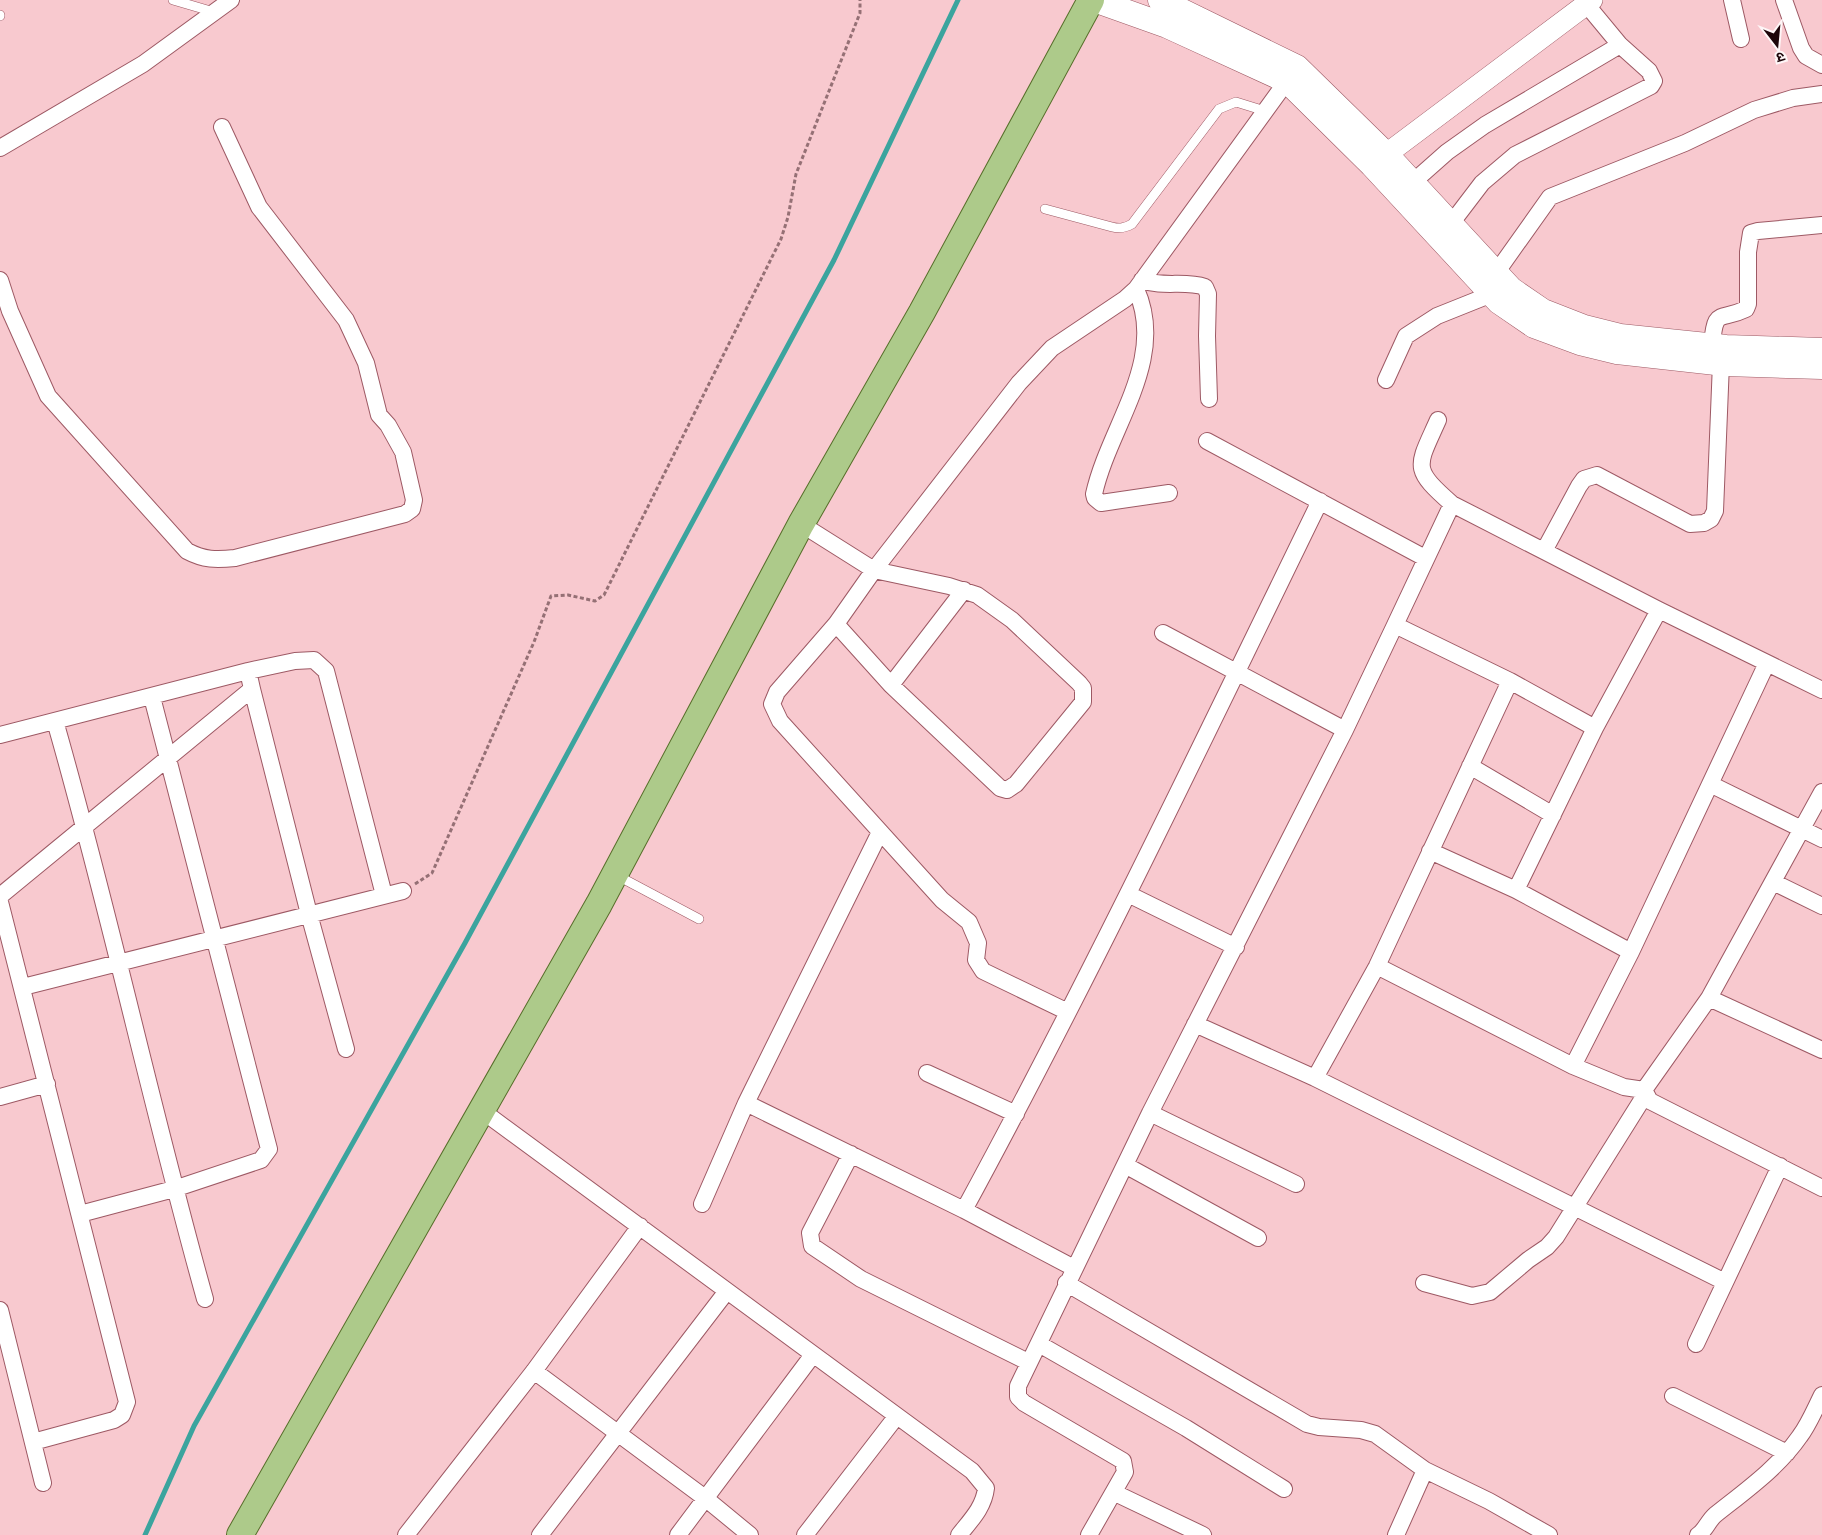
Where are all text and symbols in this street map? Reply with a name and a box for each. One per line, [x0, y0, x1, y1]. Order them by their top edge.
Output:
north arrow [1752, 20, 1802, 70]
text: उ [1773, 48, 1787, 67]

